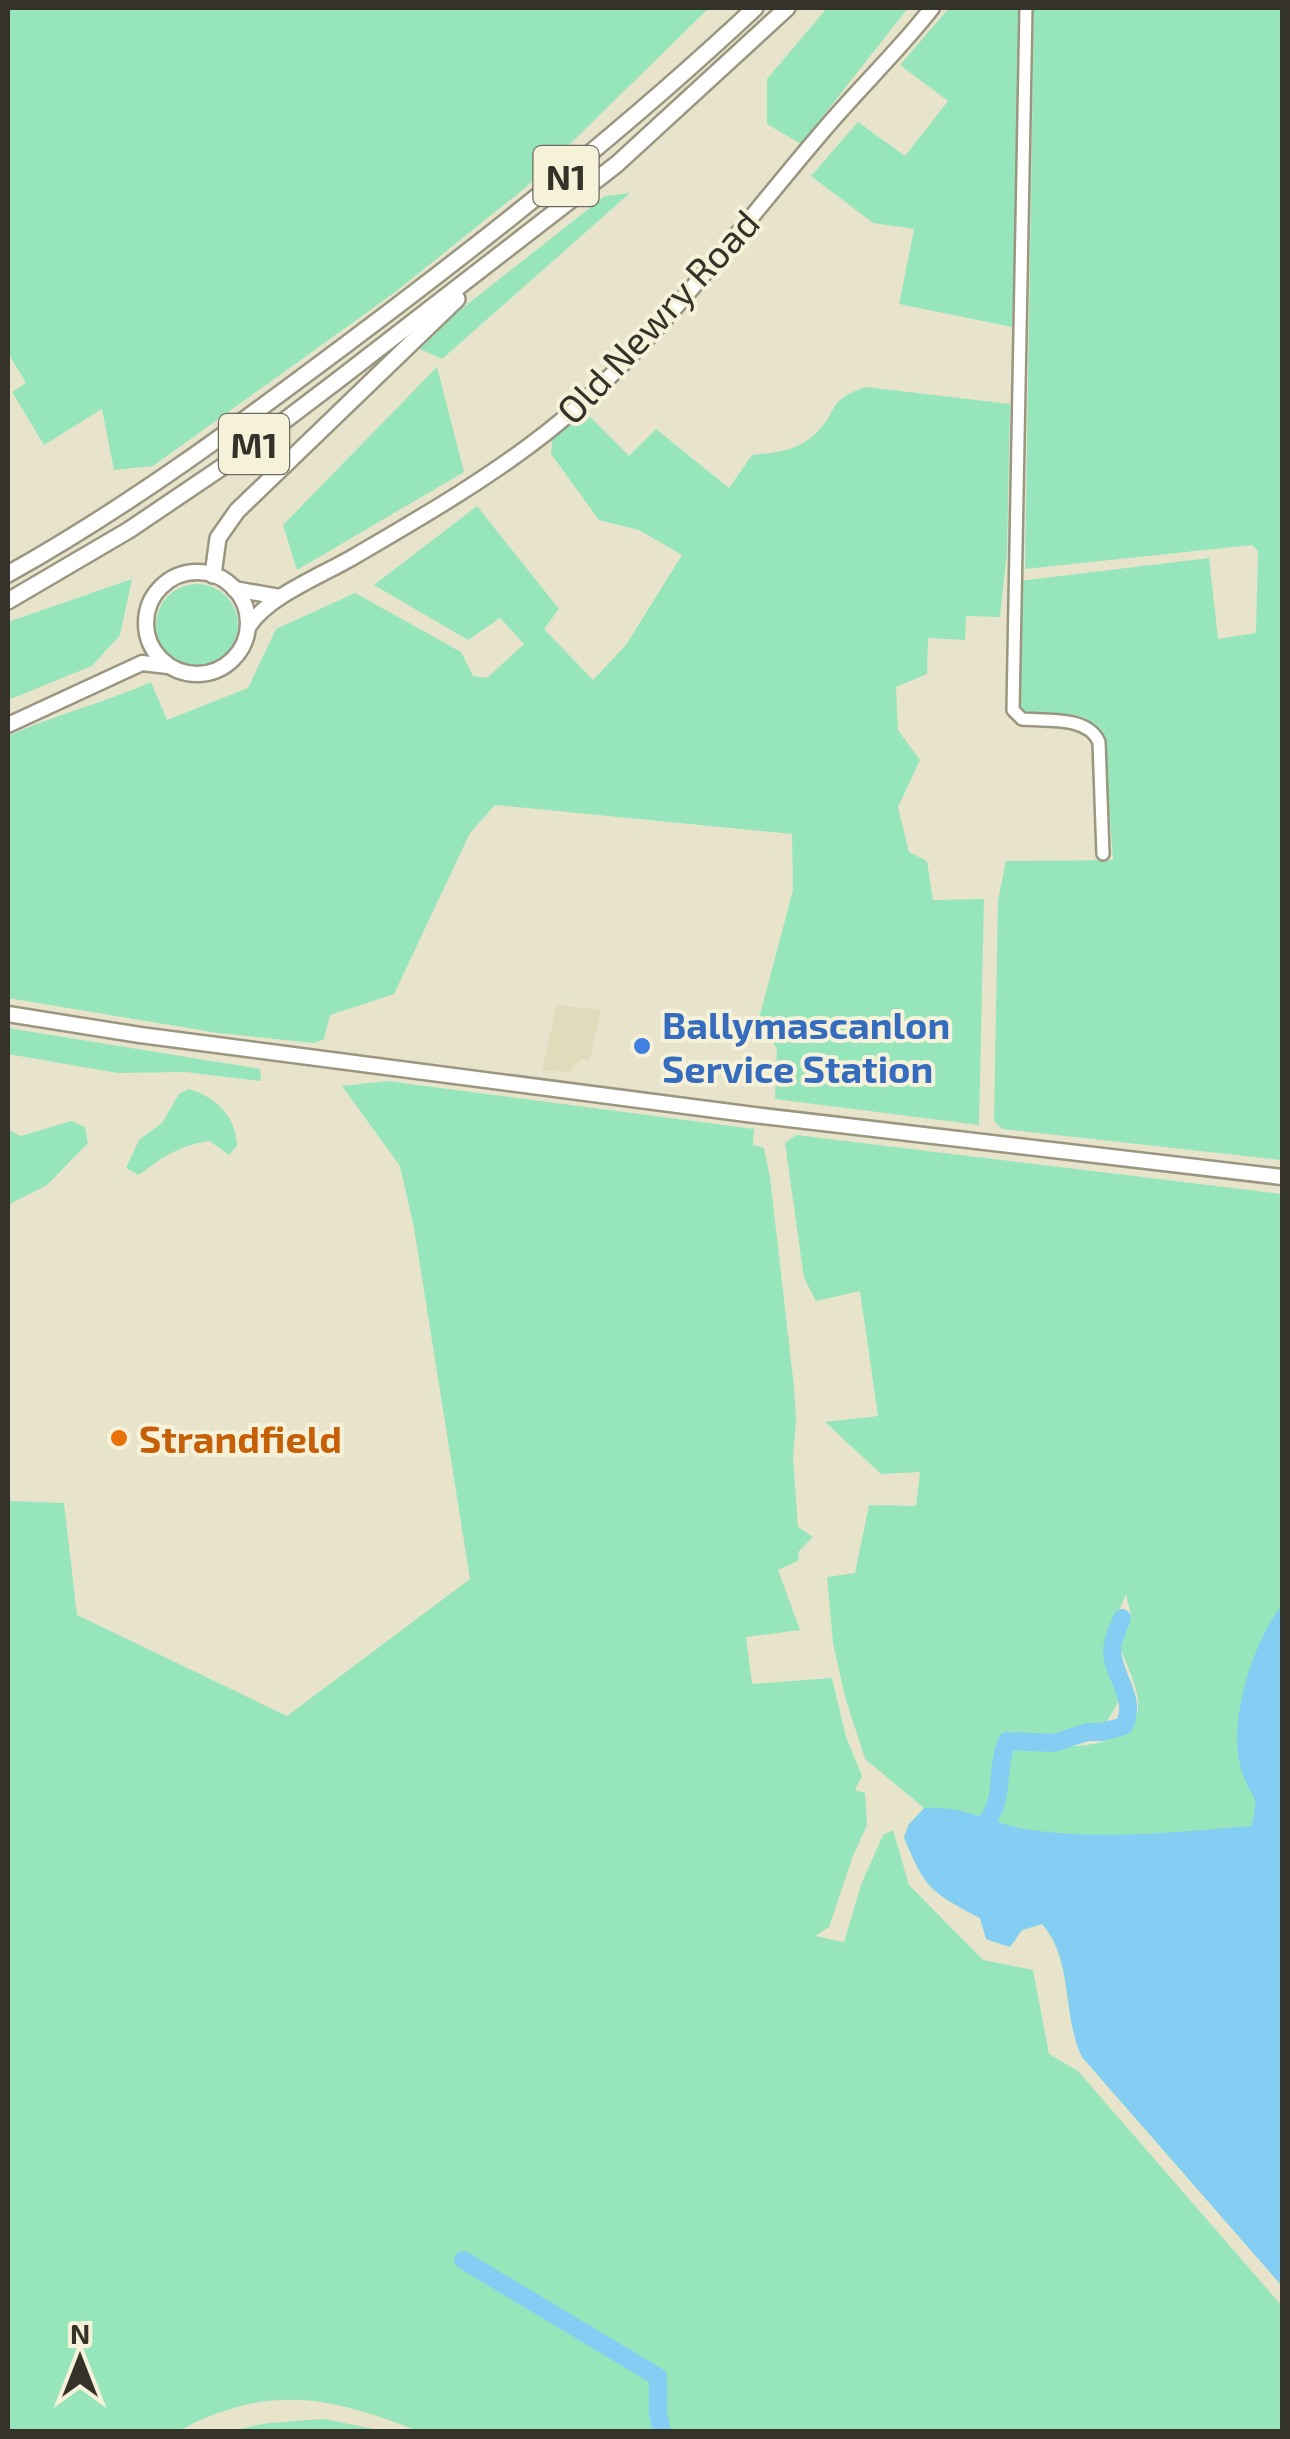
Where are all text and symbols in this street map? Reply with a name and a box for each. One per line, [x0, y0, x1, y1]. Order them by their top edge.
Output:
road number: N1 [534, 146, 598, 206]
street label: Old Newry Road [546, 199, 768, 433]
road number: M1 [219, 414, 289, 474]
place label: Ballymascanlon Service Station [662, 1001, 950, 1091]
marker: Ballymascanlon Service Station [631, 1035, 653, 1057]
place label: Strandfield [139, 1415, 342, 1461]
marker: Strandfield [108, 1427, 130, 1449]
north arrow [30, 2309, 130, 2409]
text: N [70, 2316, 90, 2350]

